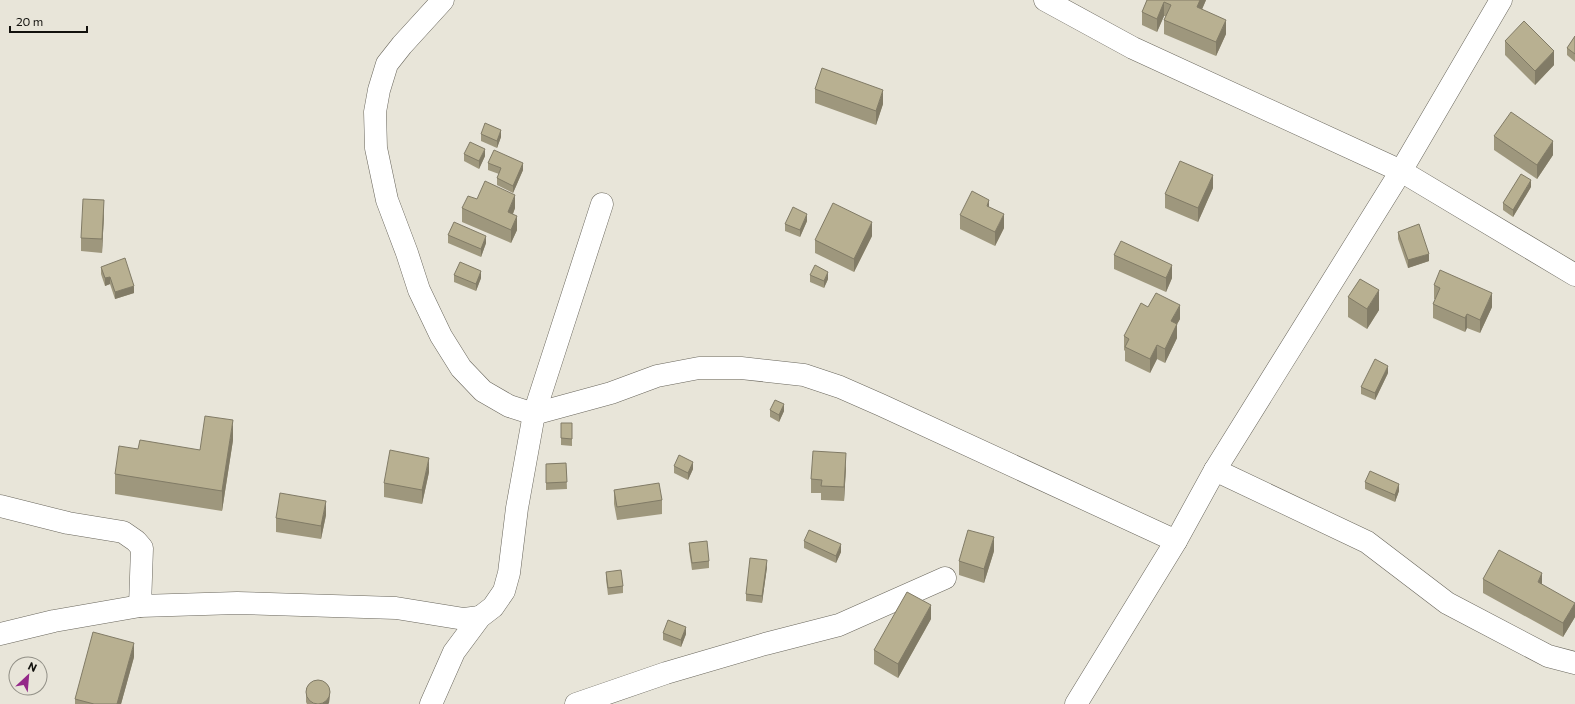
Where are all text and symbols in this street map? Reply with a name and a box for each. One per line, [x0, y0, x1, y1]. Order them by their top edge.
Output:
scale bar [10, 8, 87, 34]
text: 20 m [16, 14, 43, 28]
north arrow [8, 656, 48, 696]
text: N [26, 659, 39, 674]

